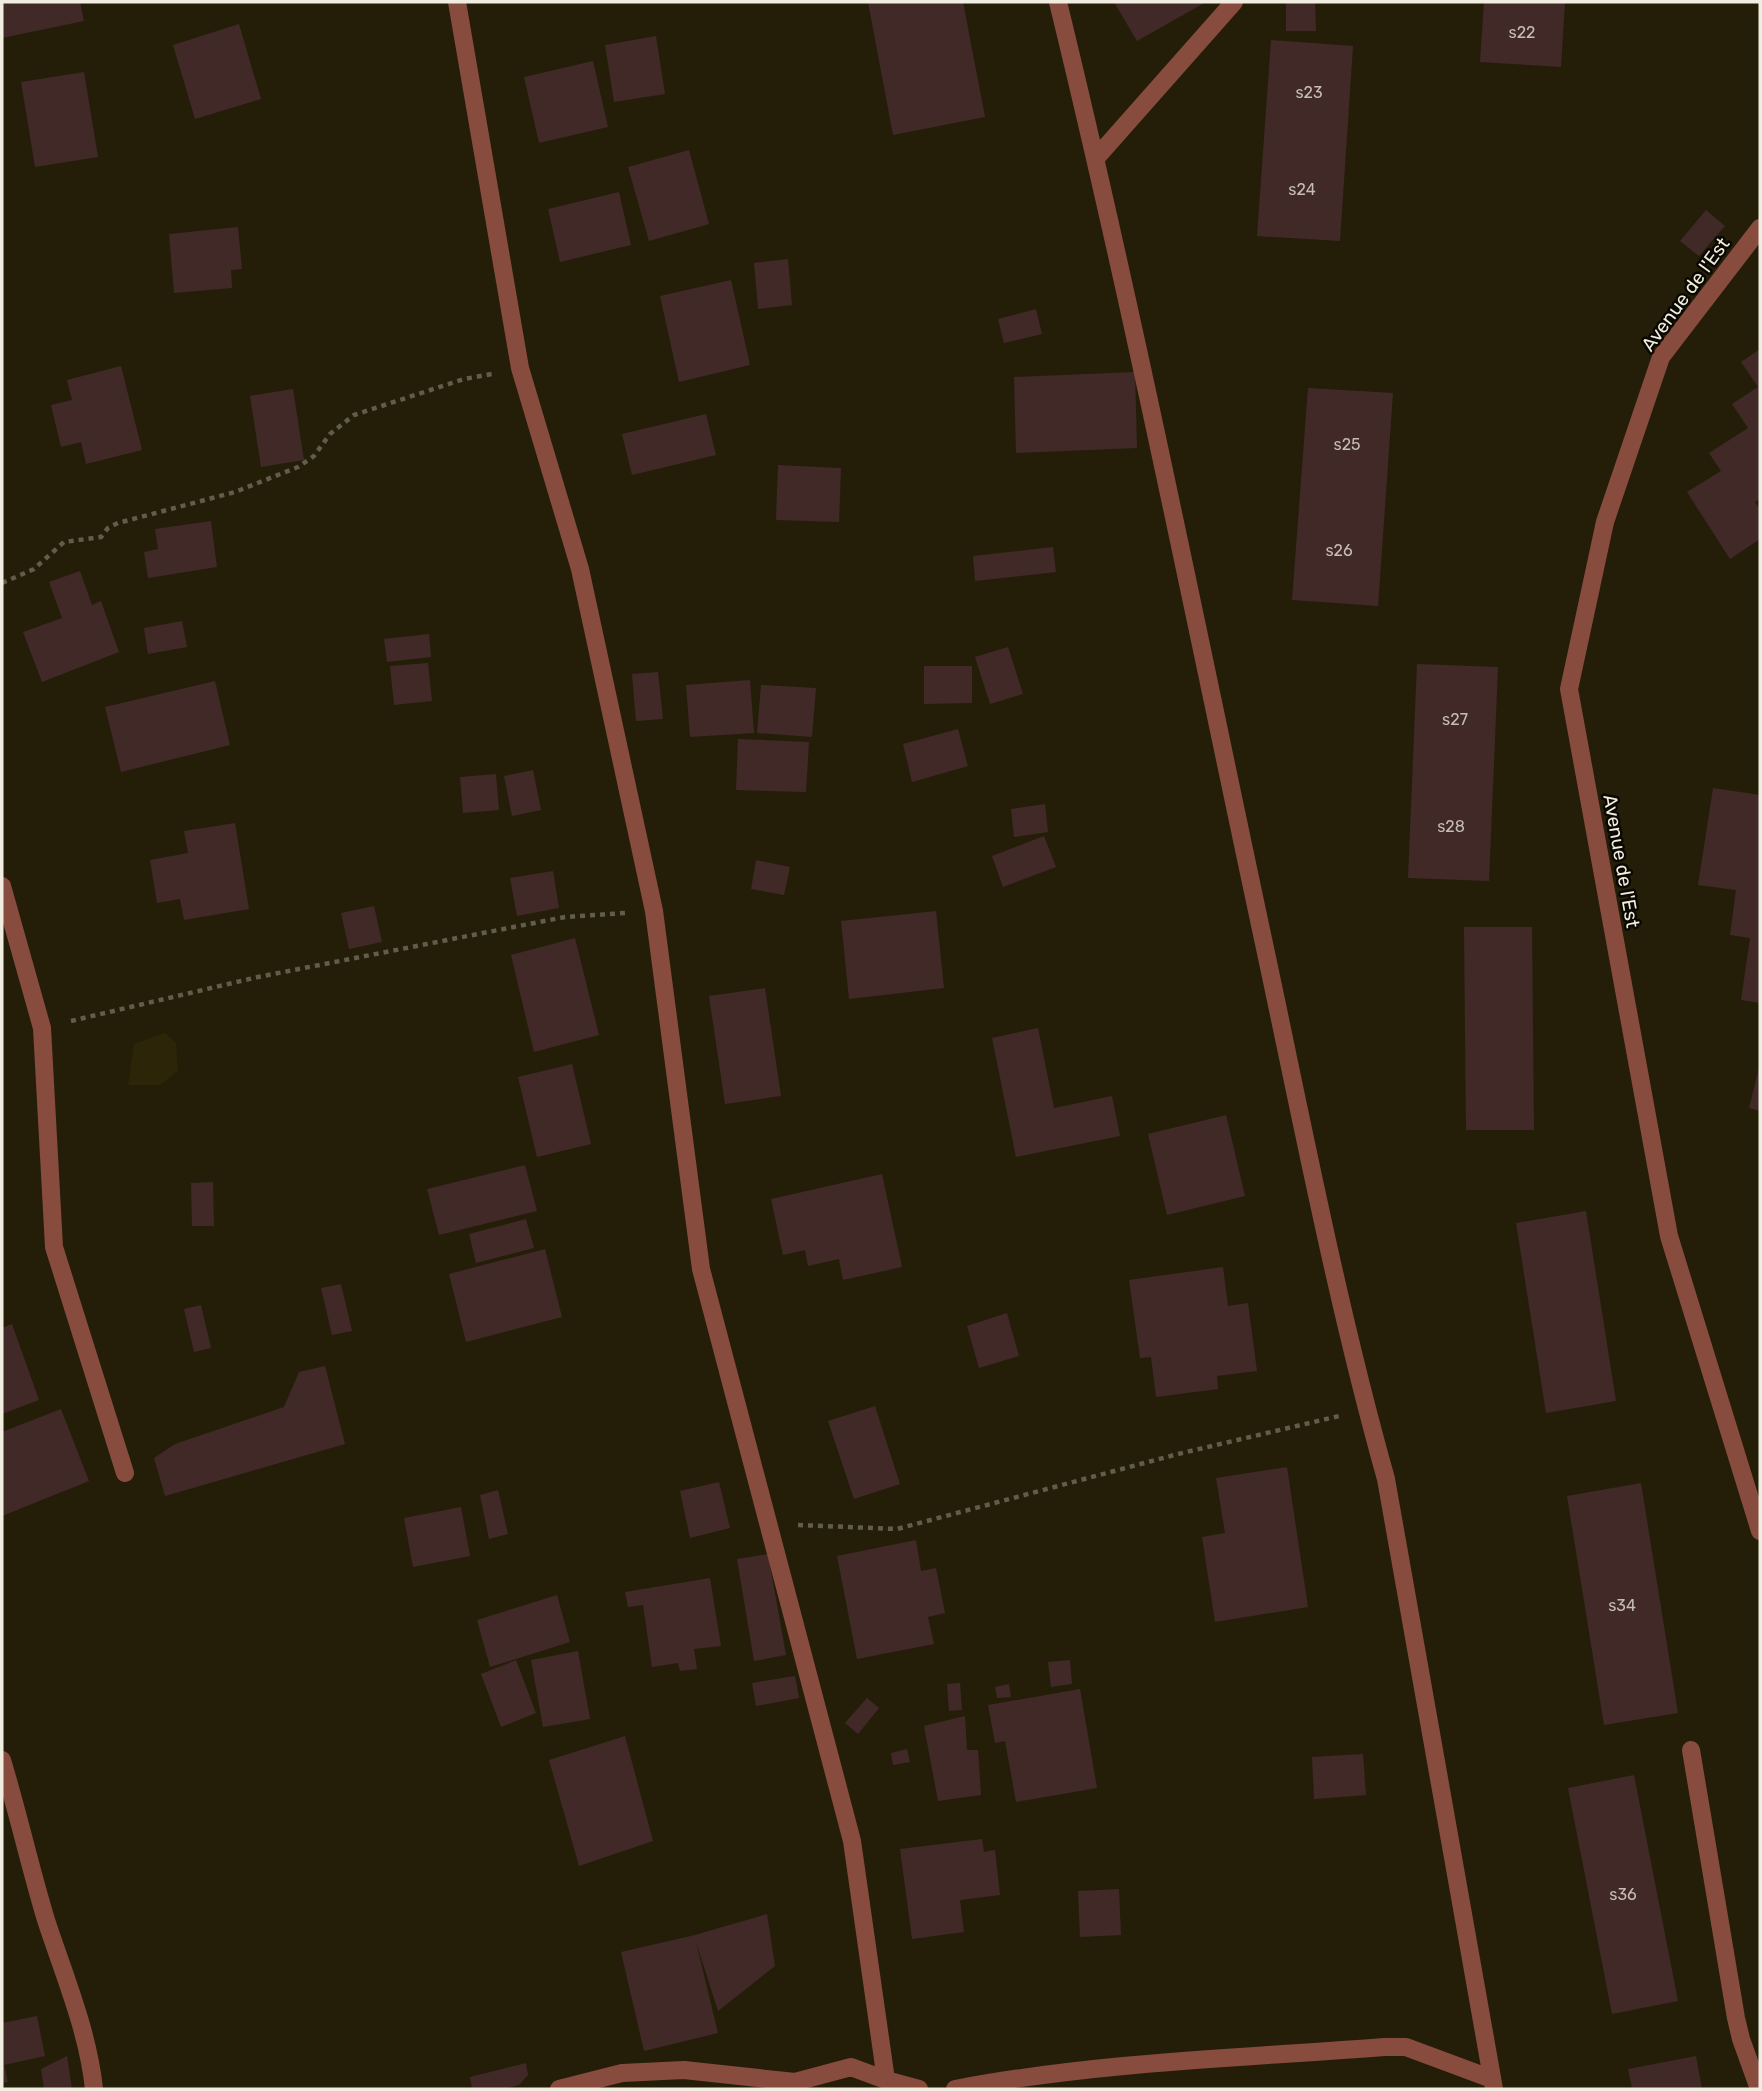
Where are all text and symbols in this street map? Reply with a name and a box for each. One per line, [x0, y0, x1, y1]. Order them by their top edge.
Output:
house number: s22 [1509, 23, 1535, 42]
house number: s23 [1295, 83, 1323, 102]
house number: s24 [1288, 180, 1316, 199]
street label: Avenue de l'Est [1636, 232, 1735, 356]
house number: s25 [1333, 435, 1361, 454]
house number: s26 [1325, 541, 1353, 560]
house number: s27 [1442, 710, 1468, 729]
street label: Avenue de l'Est [1598, 793, 1645, 930]
house number: s28 [1437, 817, 1465, 836]
house number: s34 [1608, 1596, 1636, 1615]
house number: s36 [1609, 1885, 1637, 1904]

